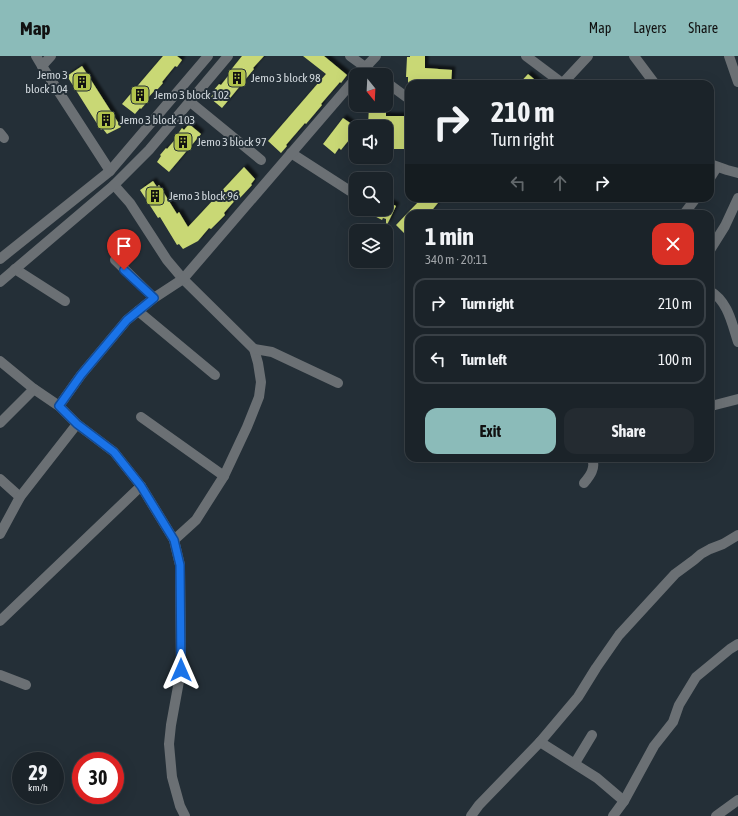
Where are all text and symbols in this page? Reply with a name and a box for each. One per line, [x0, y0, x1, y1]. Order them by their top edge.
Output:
text: Map [20, 17, 51, 39]
text: Map [589, 20, 611, 36]
text: Layers [633, 20, 666, 36]
text: Share [688, 20, 718, 36]
building icon: Jemo 3 block 98 [226, 67, 248, 89]
place label: Jemo 3 block 104 [25, 68, 68, 96]
north arrow [349, 68, 393, 112]
map controls [349, 68, 393, 268]
building icon: Jemo 3 block 104 [71, 71, 93, 93]
place label: Jemo 3 block 98 [251, 71, 321, 85]
building icon: Jemo 3 block 102 [129, 84, 151, 106]
place label: Jemo 3 block 102 [154, 88, 229, 102]
icon: right [425, 96, 477, 148]
text: 210 m [491, 96, 554, 128]
building icon: Jemo 3 block 103 [95, 109, 117, 131]
place label: Jemo 3 block 103 [120, 113, 195, 127]
button: sound [349, 120, 393, 164]
text: Turn right [491, 129, 554, 150]
building icon: Jemo 3 block 97 [172, 131, 194, 153]
place label: Jemo 3 block 97 [197, 135, 267, 149]
button: search [349, 172, 393, 216]
icon: left [507, 172, 529, 194]
icon: ahead [549, 172, 571, 194]
icon: right [591, 172, 613, 194]
building icon: Jemo 3 block 96 [144, 185, 166, 207]
place label: Jemo 3 block 96 [169, 189, 239, 203]
text: 1 min [425, 223, 474, 250]
button: close [652, 223, 694, 265]
button: layers [349, 224, 393, 268]
pin [107, 229, 141, 270]
icon: arrive [113, 235, 135, 257]
text: 340 m · 20:11 [425, 252, 488, 267]
icon: right [427, 292, 449, 314]
text: Turn right [461, 295, 514, 312]
text: 210 m [658, 295, 692, 312]
icon: left [427, 348, 449, 370]
text: Turn left [461, 351, 507, 368]
text: 100 m [658, 351, 692, 368]
button: Exit [425, 408, 556, 454]
button: Share [564, 408, 694, 454]
position arrow [160, 649, 202, 691]
speed limit sign: 30 [72, 752, 124, 804]
text: 29 [29, 761, 47, 784]
text: km/h [28, 782, 48, 793]

